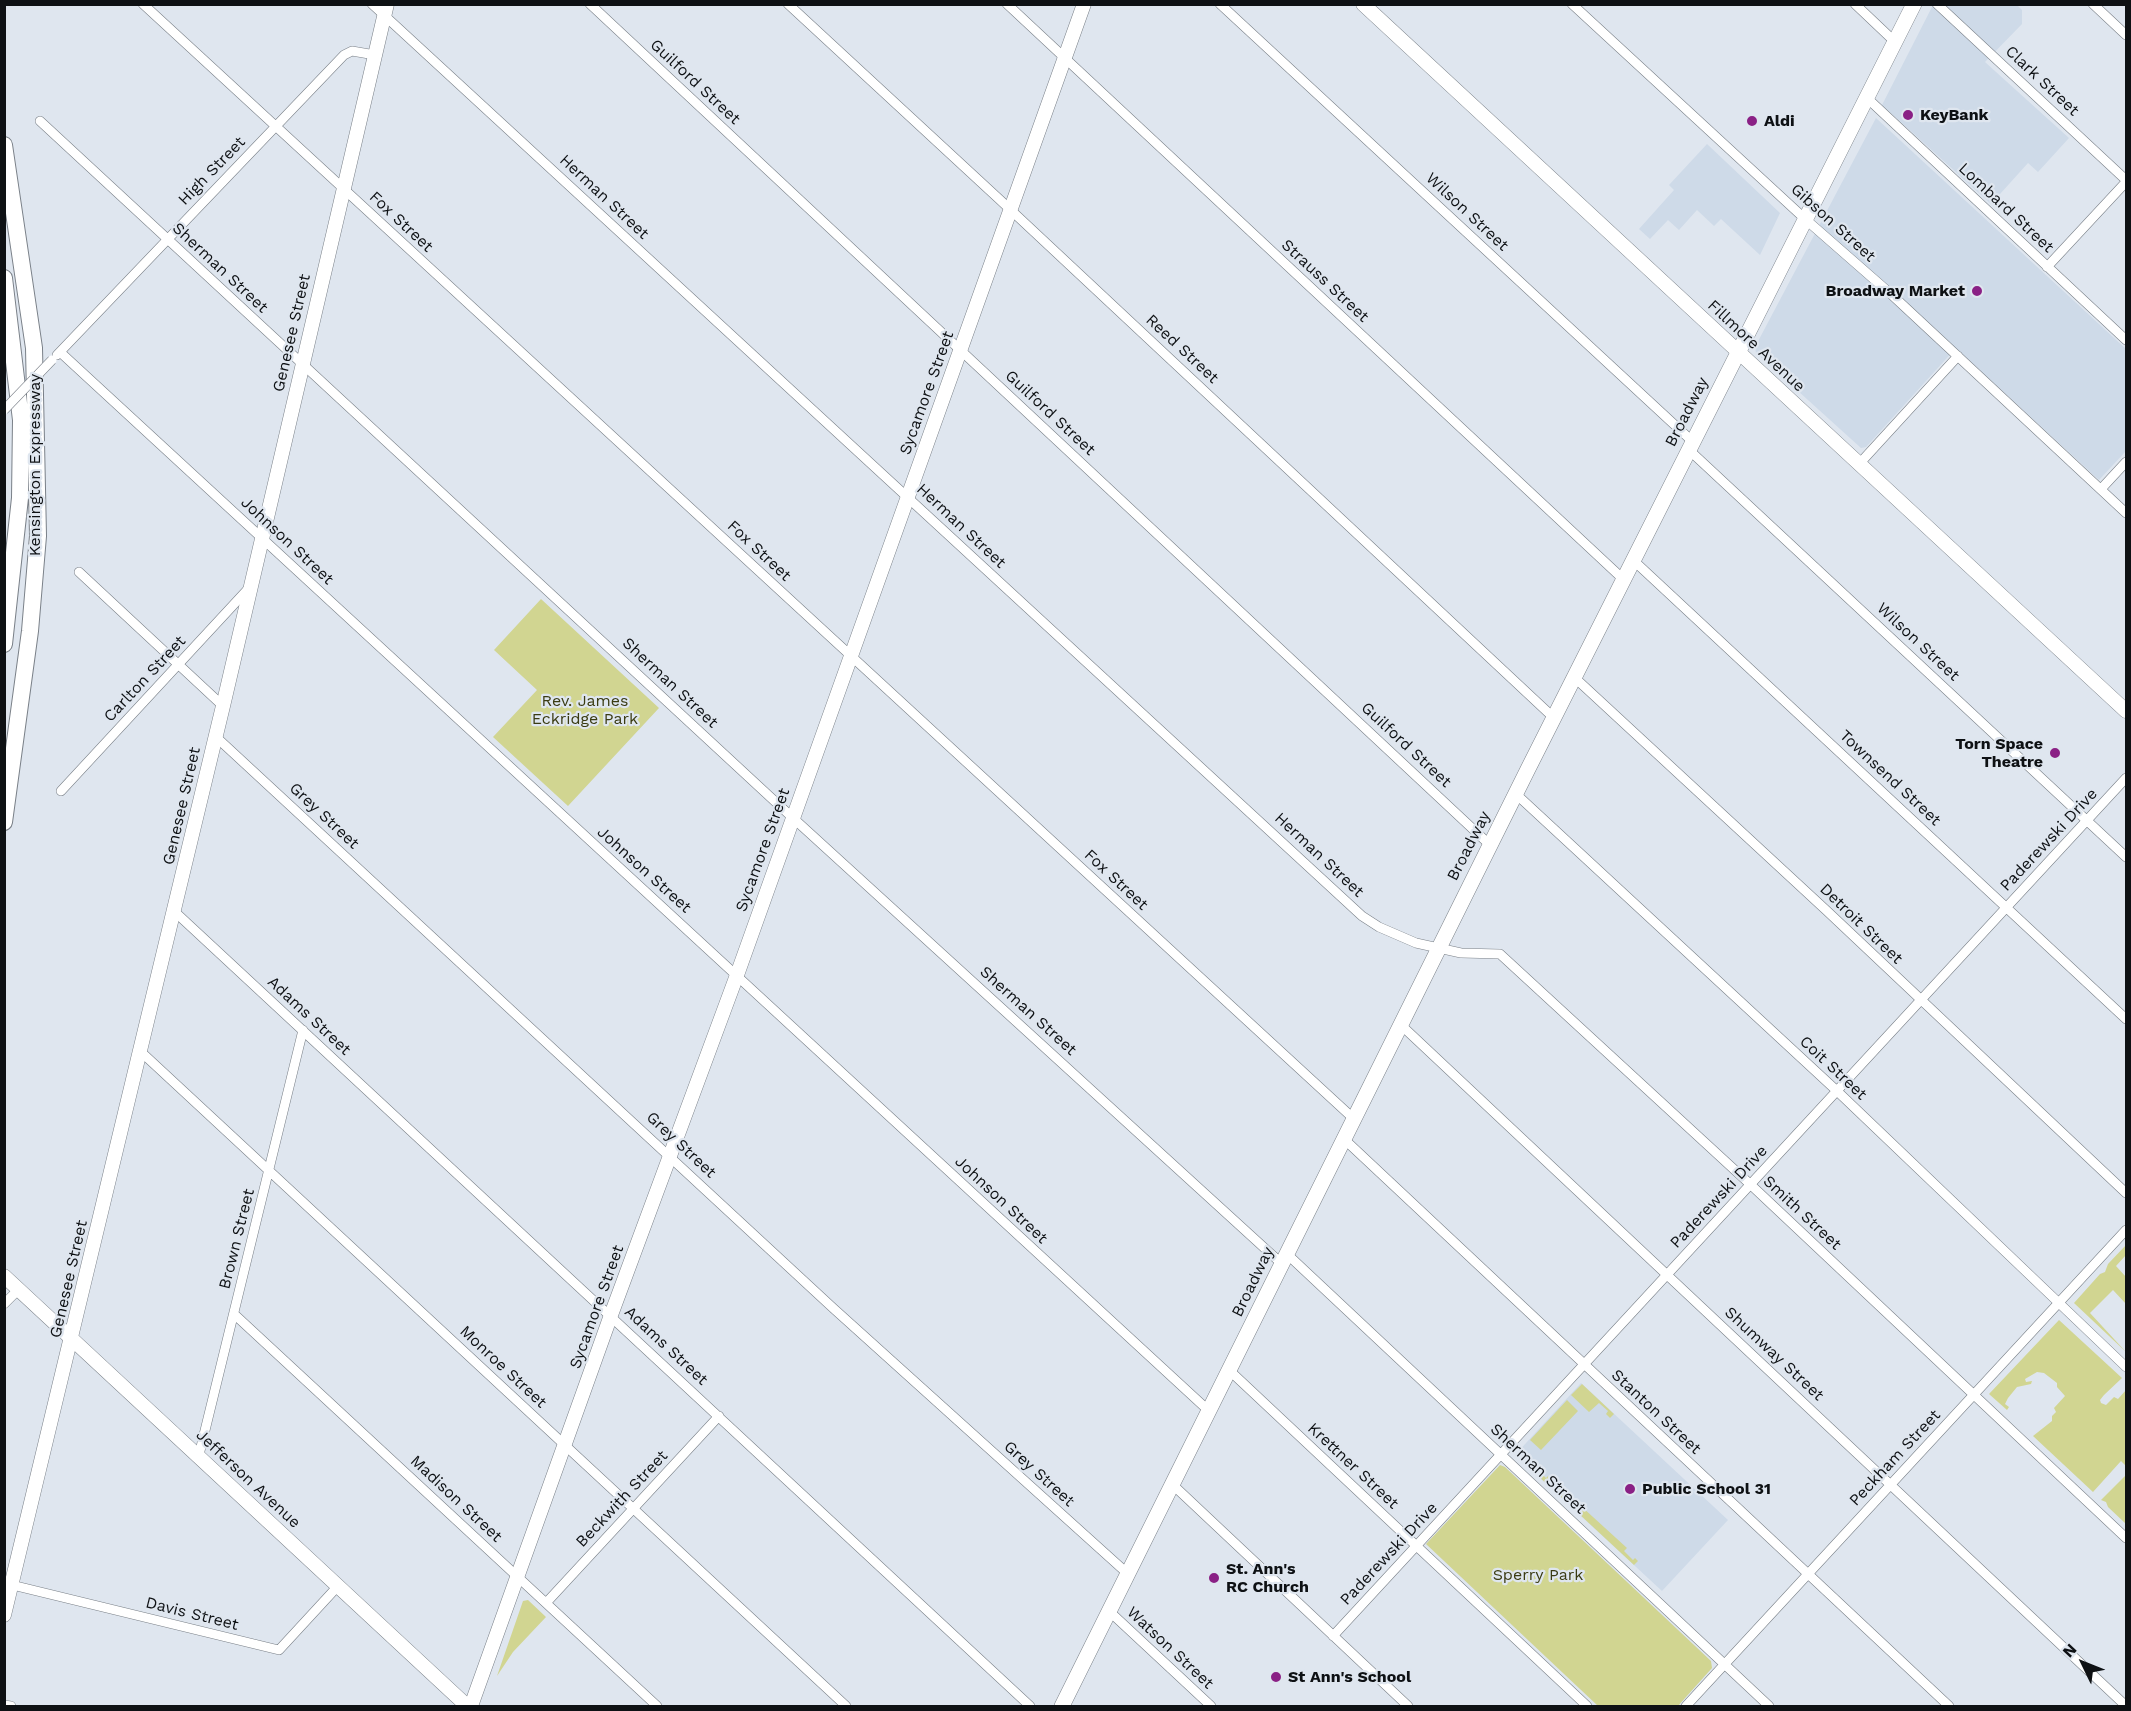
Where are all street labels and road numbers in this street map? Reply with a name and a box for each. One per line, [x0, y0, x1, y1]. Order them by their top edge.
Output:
street label: Guilford Street [646, 35, 744, 129]
street label: Clark Street [2001, 42, 2083, 120]
street label: High Street [175, 133, 249, 209]
street label: Herman Street [555, 151, 653, 243]
street label: Lombard Street [1954, 159, 2058, 257]
street label: Wilson Street [1422, 169, 1512, 255]
street label: Gibson Street [1787, 180, 1879, 266]
street label: Fox Street [365, 188, 437, 256]
street label: Sherman Street [168, 219, 272, 317]
street label: Strauss Street [1277, 236, 1373, 326]
street label: Genesee Street [269, 272, 315, 394]
street label: Fillmore Avenue [1703, 296, 1809, 396]
street label: Reed Street [1142, 310, 1222, 388]
street label: Sycamore Street [896, 329, 958, 457]
street label: Guilford Street [1001, 366, 1099, 460]
street label: Kensington Expressway [25, 374, 45, 556]
street label: Broadway [1661, 374, 1713, 450]
street label: Herman Street [912, 480, 1010, 572]
street label: Johnson Street [237, 493, 337, 589]
street label: Fox Street [723, 517, 795, 585]
street label: Wilson Street [1873, 599, 1963, 685]
street label: Carlton Street [100, 632, 190, 726]
street label: Sherman Street [618, 634, 722, 732]
street label: Guilford Street [1357, 698, 1455, 792]
street label: Townsend Street [1835, 726, 1945, 830]
street label: Genesee Street [159, 745, 205, 867]
street label: Grey Street [285, 779, 363, 853]
street label: Paderewski Drive [1996, 785, 2102, 895]
street label: Sycamore Street [732, 786, 794, 914]
street label: Broadway [1443, 808, 1495, 884]
street label: Herman Street [1270, 809, 1368, 901]
street label: Johnson Street [593, 823, 695, 917]
street label: Fox Street [1080, 846, 1152, 914]
street label: Detroit Street [1816, 880, 1906, 968]
street label: Sherman Street [976, 962, 1080, 1060]
street label: Adams Street [263, 973, 355, 1059]
street label: Coit Street [1795, 1032, 1871, 1104]
street label: Grey Street [642, 1108, 720, 1182]
street label: Paderewski Drive [1666, 1142, 1772, 1252]
street label: Johnson Street [951, 1152, 1051, 1248]
street label: Smith Street [1759, 1172, 1845, 1254]
street label: Brown Street [215, 1187, 259, 1291]
street label: Genesee Street [46, 1218, 92, 1340]
street label: Sycamore Street [566, 1243, 628, 1371]
street label: Broadway [1228, 1244, 1278, 1320]
street label: Adams Street [620, 1303, 712, 1389]
street label: Shumway Street [1720, 1303, 1828, 1405]
street label: Monroe Street [456, 1322, 550, 1412]
street label: Stanton Street [1607, 1366, 1705, 1458]
street label: Peckham Street [1845, 1406, 1945, 1510]
street label: Krettner Street [1304, 1419, 1402, 1513]
street label: Sherman Street [1486, 1420, 1590, 1518]
street label: Jefferson Avenue [192, 1426, 304, 1532]
street label: Grey Street [1000, 1437, 1078, 1511]
street label: Beckwith Street [572, 1447, 672, 1551]
street label: Madison Street [406, 1452, 506, 1546]
street label: Paderewski Drive [1336, 1499, 1442, 1609]
street label: Davis Street [144, 1593, 240, 1635]
street label: Watson Street [1123, 1603, 1217, 1693]

